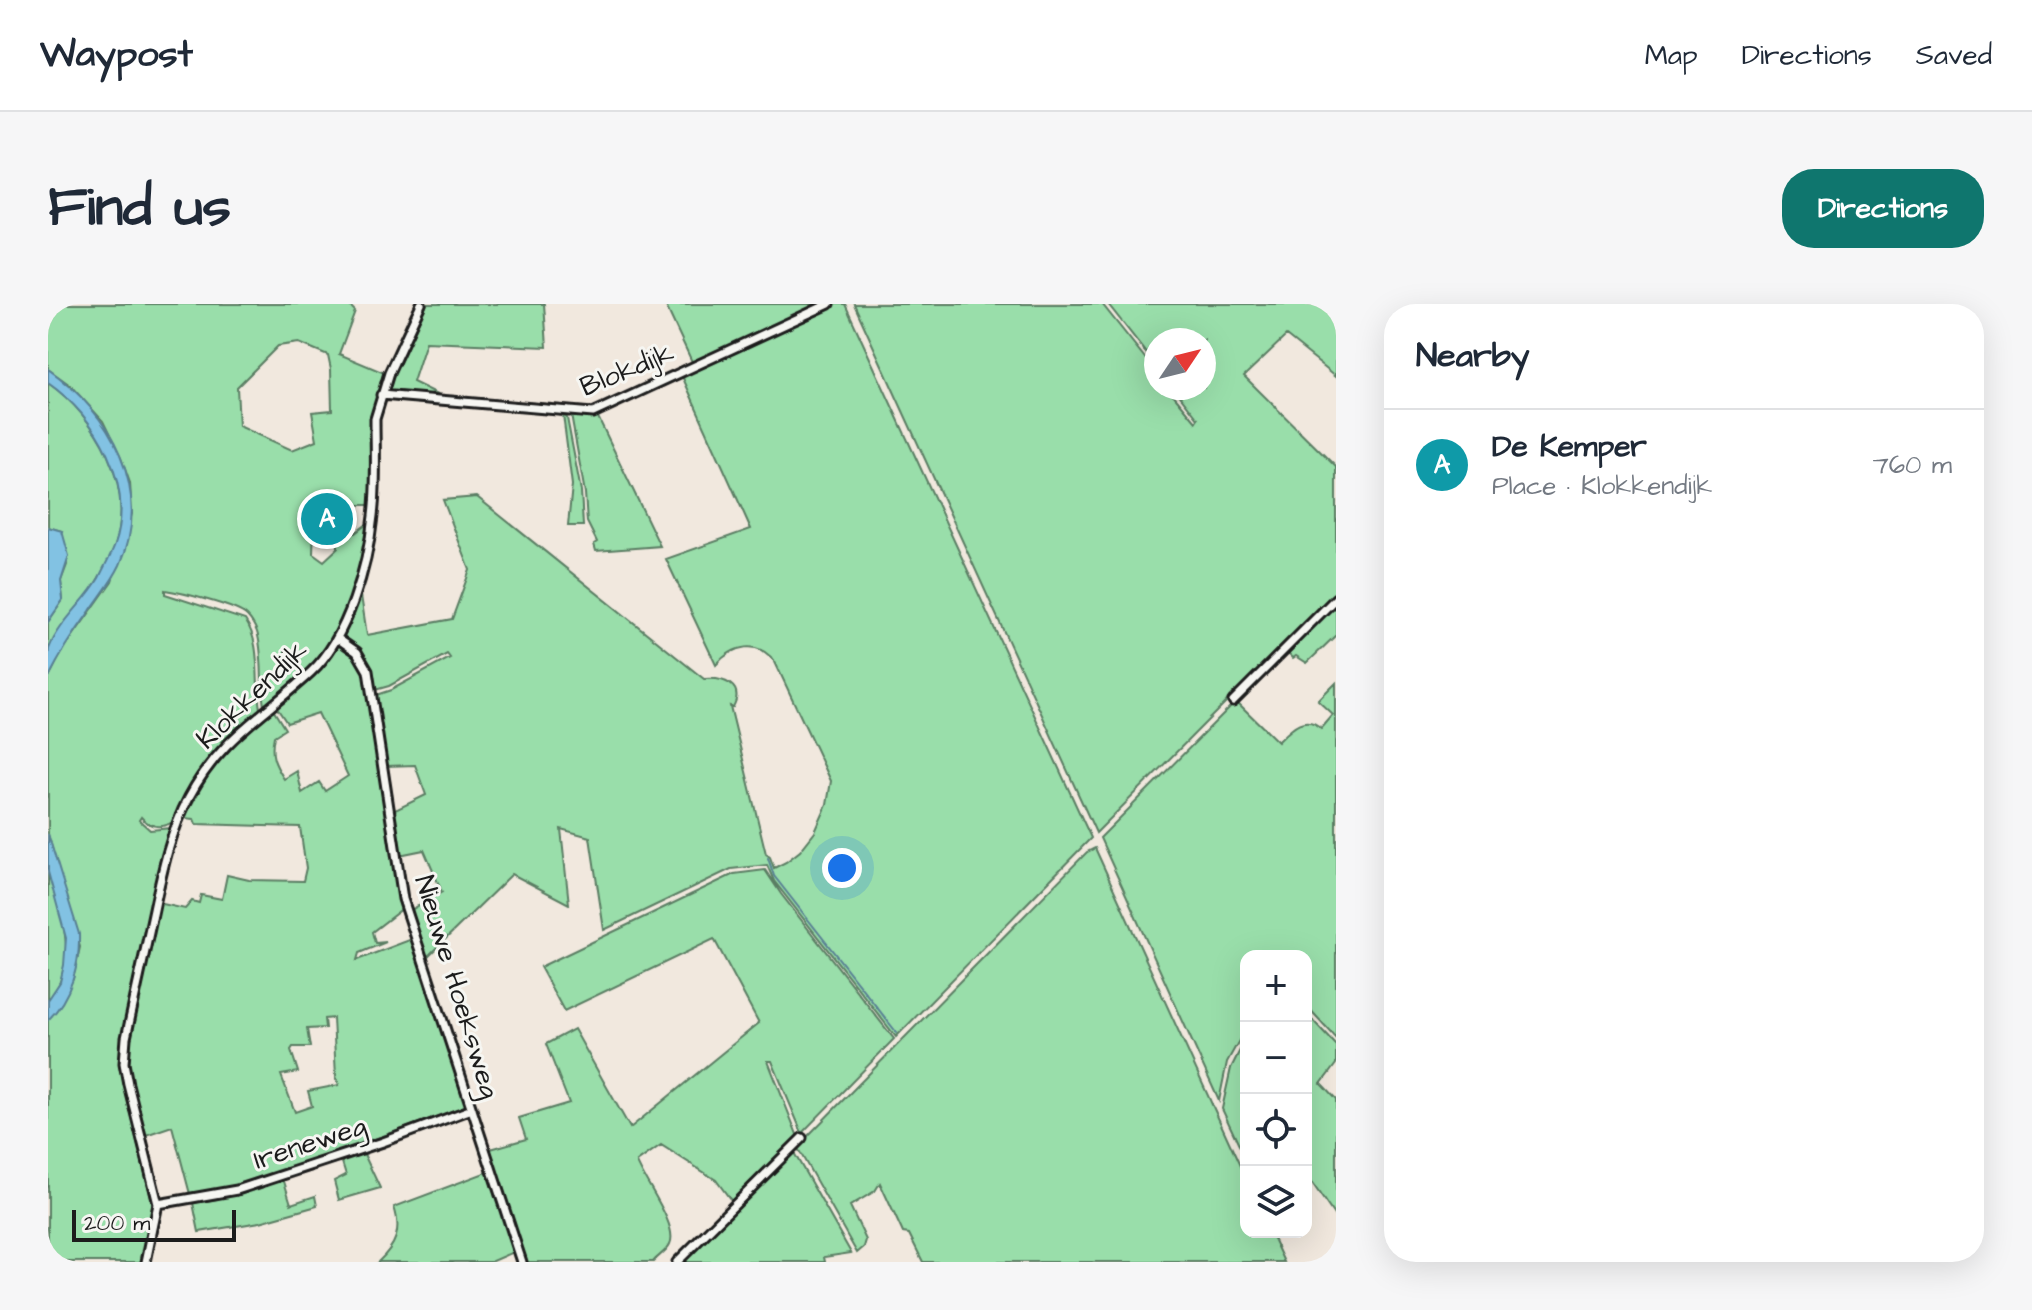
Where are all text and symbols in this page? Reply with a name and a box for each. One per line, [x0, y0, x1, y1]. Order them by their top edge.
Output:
text: Waypost [40, 29, 193, 81]
text: Map [1645, 36, 1698, 75]
text: Directions [1742, 36, 1872, 75]
text: Saved [1916, 36, 1992, 75]
text: Find us [48, 169, 231, 247]
button: Directions [1782, 169, 1984, 248]
north arrow [1144, 328, 1216, 400]
text: Nearby [1416, 332, 1530, 380]
street label: Blokdijk [574, 334, 680, 406]
text: De Kemper [1492, 426, 1647, 468]
text: A [1434, 447, 1450, 483]
text: 760 m [1873, 447, 1952, 483]
text: Place · Klokkendijk [1492, 468, 1712, 504]
pin: A [301, 489, 353, 549]
street label: Klokkendijk [188, 632, 316, 758]
your location [822, 848, 862, 888]
street label: Nieuwe Hoeksweg [404, 871, 509, 1104]
map controls [1240, 950, 1312, 1238]
button: + [1240, 950, 1312, 1022]
button: − [1240, 1022, 1312, 1094]
button: locate [1240, 1094, 1312, 1166]
street label: Ireneweg [249, 1106, 372, 1180]
button: layers [1240, 1166, 1312, 1238]
scale bar [72, 1206, 236, 1242]
text: 200 m [84, 1208, 150, 1239]

